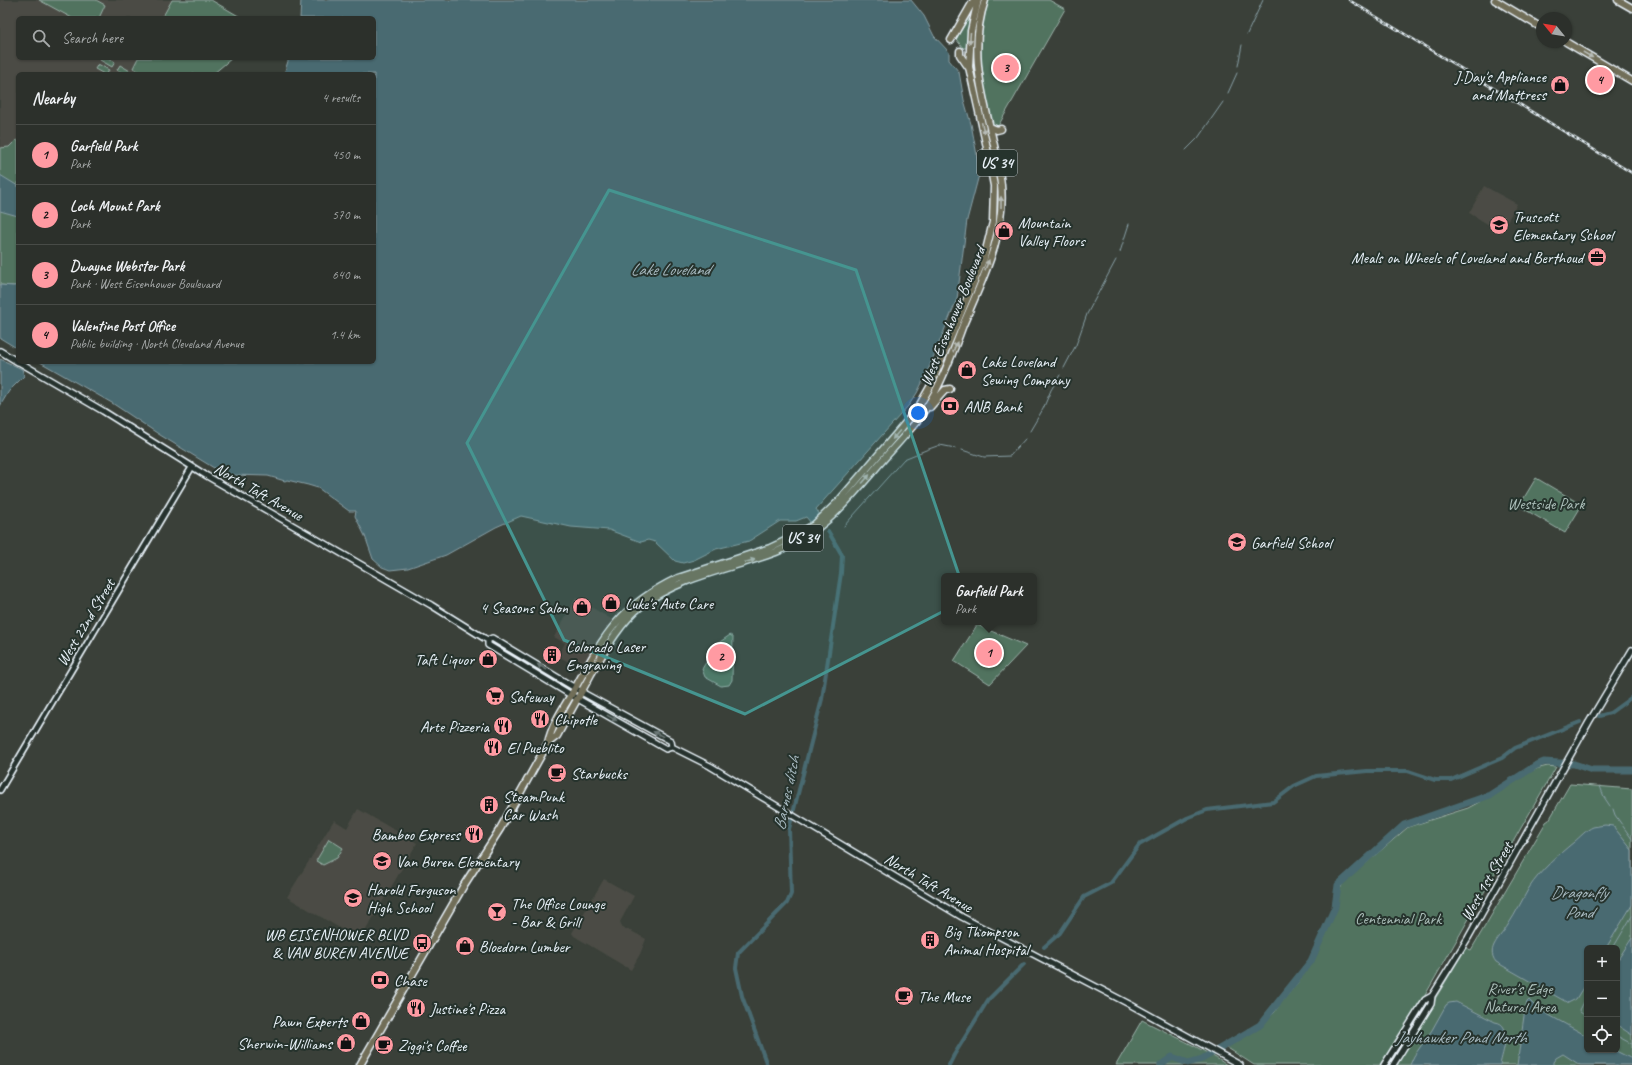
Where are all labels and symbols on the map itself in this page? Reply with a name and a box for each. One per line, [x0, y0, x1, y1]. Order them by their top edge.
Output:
north arrow [1536, 12, 1572, 48]
one-way arrow [967, 32, 974, 44]
one-way arrow [1582, 51, 1594, 58]
pin: 3 [993, 53, 1019, 83]
pin: 4 [1587, 65, 1613, 95]
place label: J.Day's Appliance and Mattress [1454, 67, 1548, 105]
shop icon: J.Day's Appliance and Mattress [1549, 74, 1571, 96]
one-way arrow [980, 121, 986, 134]
road number: US 34 [977, 150, 1017, 176]
one-way arrow [998, 195, 1004, 208]
place label: Truscott Elementary School [1513, 207, 1616, 245]
place label: Mountain Valley Floors [1018, 213, 1086, 251]
school or university icon: Truscott Elementary School [1488, 214, 1510, 236]
shop icon: Mountain Valley Floors [993, 220, 1015, 242]
street label: West Eisenhower Boulevard [916, 241, 991, 389]
office icon: Meals on Wheels of Loveland and Berthoud [1586, 246, 1608, 268]
place label: Meals on Wheels of Loveland and Berthoud [1351, 248, 1586, 268]
water label: Lake Loveland [631, 259, 715, 280]
one-way arrow [985, 259, 991, 271]
one-way arrow [952, 340, 958, 352]
place label: Lake Loveland Sewing Company [981, 352, 1071, 390]
shop icon: Lake Loveland Sewing Company [956, 359, 978, 381]
bank icon: ANB Bank [939, 395, 961, 417]
place label: ANB Bank [964, 397, 1023, 417]
your location [908, 403, 928, 423]
one-way arrow [891, 429, 900, 440]
street label: North Taft Avenue [210, 458, 308, 526]
one-way arrow [861, 474, 870, 485]
park label: Westside Park [1508, 494, 1586, 514]
road number: US 34 [783, 525, 823, 551]
school or university icon: Garfield School [1226, 531, 1248, 553]
place label: Garfield School [1251, 533, 1335, 553]
one-way arrow [745, 558, 757, 564]
street label: West 22nd Street [52, 574, 120, 670]
shop icon: Luke's Auto Care [600, 592, 622, 614]
place label: Luke's Auto Care [625, 594, 715, 614]
shop icon: 4 Seasons Salon [571, 596, 593, 618]
place label: 4 Seasons Salon [480, 598, 569, 618]
place label: Colorado Laser Engraving [566, 637, 647, 675]
pin: 1 [976, 638, 1002, 668]
pin: 2 [708, 642, 734, 672]
building icon: Colorado Laser Engraving [541, 644, 563, 666]
shop icon: Taft Liquor [477, 648, 499, 670]
place label: Taft Liquor [415, 650, 475, 670]
one-way arrow [536, 664, 548, 671]
supermarket icon: Safeway [484, 685, 506, 707]
place label: Safeway [509, 687, 555, 707]
restaurant icon: Chipotle [529, 708, 551, 730]
place label: Chipotle [554, 710, 599, 730]
restaurant icon: Arte Pizzeria [492, 715, 514, 737]
one-way arrow [606, 715, 618, 722]
place label: Arte Pizzeria [420, 717, 491, 737]
one-way arrow [652, 731, 664, 737]
restaurant icon: El Pueblito [482, 736, 504, 758]
place label: El Pueblito [507, 738, 565, 758]
water label: Barnes ditch [768, 753, 805, 832]
cafe icon: Starbucks [546, 762, 568, 784]
place label: Starbucks [571, 764, 629, 784]
place label: SteamPunk Car Wash [503, 787, 565, 825]
building icon: SteamPunk Car Wash [478, 794, 500, 816]
restaurant icon: Bamboo Express [463, 823, 485, 845]
place label: Bamboo Express [372, 825, 462, 845]
street label: West 1st Street [1456, 837, 1518, 925]
street label: North Taft Avenue [881, 849, 978, 918]
school or university icon: Van Buren Elementary [371, 850, 393, 872]
place label: Van Buren Elementary [396, 852, 520, 872]
place label: Harold Ferguson High School [367, 880, 456, 918]
water label: Dragonfly Pond [1551, 882, 1611, 923]
school or university icon: Harold Ferguson High School [342, 887, 364, 909]
place label: The Office Lounge - Bar & Grill [511, 894, 606, 932]
bar icon: The Office Lounge - Bar & Grill [486, 901, 508, 923]
park label: Centennial Park [1355, 909, 1442, 929]
place label: Big Thompson Animal Hospital [944, 922, 1032, 960]
place label: WB EISENHOWER BLVD & VAN BUREN AVENUE [265, 925, 411, 963]
building icon: Big Thompson Animal Hospital [919, 929, 941, 951]
bus stop icon: WB EISENHOWER BLVD & VAN BUREN AVENUE [411, 932, 433, 954]
shop icon: Bloedorn Lumber [454, 935, 476, 957]
place label: Bloedorn Lumber [479, 937, 572, 957]
bank icon: Chase [369, 969, 391, 991]
place label: Chase [394, 971, 428, 991]
park label: River's Edge Natural Area [1484, 979, 1558, 1017]
cafe icon: The Muse [893, 985, 915, 1007]
place label: The Muse [918, 987, 972, 1007]
restaurant icon: Justine's Pizza [405, 997, 427, 1019]
place label: Justine's Pizza [429, 999, 506, 1019]
shop icon: Pawn Experts [350, 1010, 372, 1032]
place label: Pawn Experts [272, 1012, 349, 1032]
water label: Jayhawker Pond North [1394, 1027, 1527, 1048]
shop icon: Sherwin-Williams [335, 1032, 357, 1054]
place label: Sherwin-Williams [237, 1034, 334, 1054]
cafe icon: Ziggi's Coffee [373, 1034, 395, 1056]
place label: Ziggi's Coffee [398, 1036, 468, 1056]

